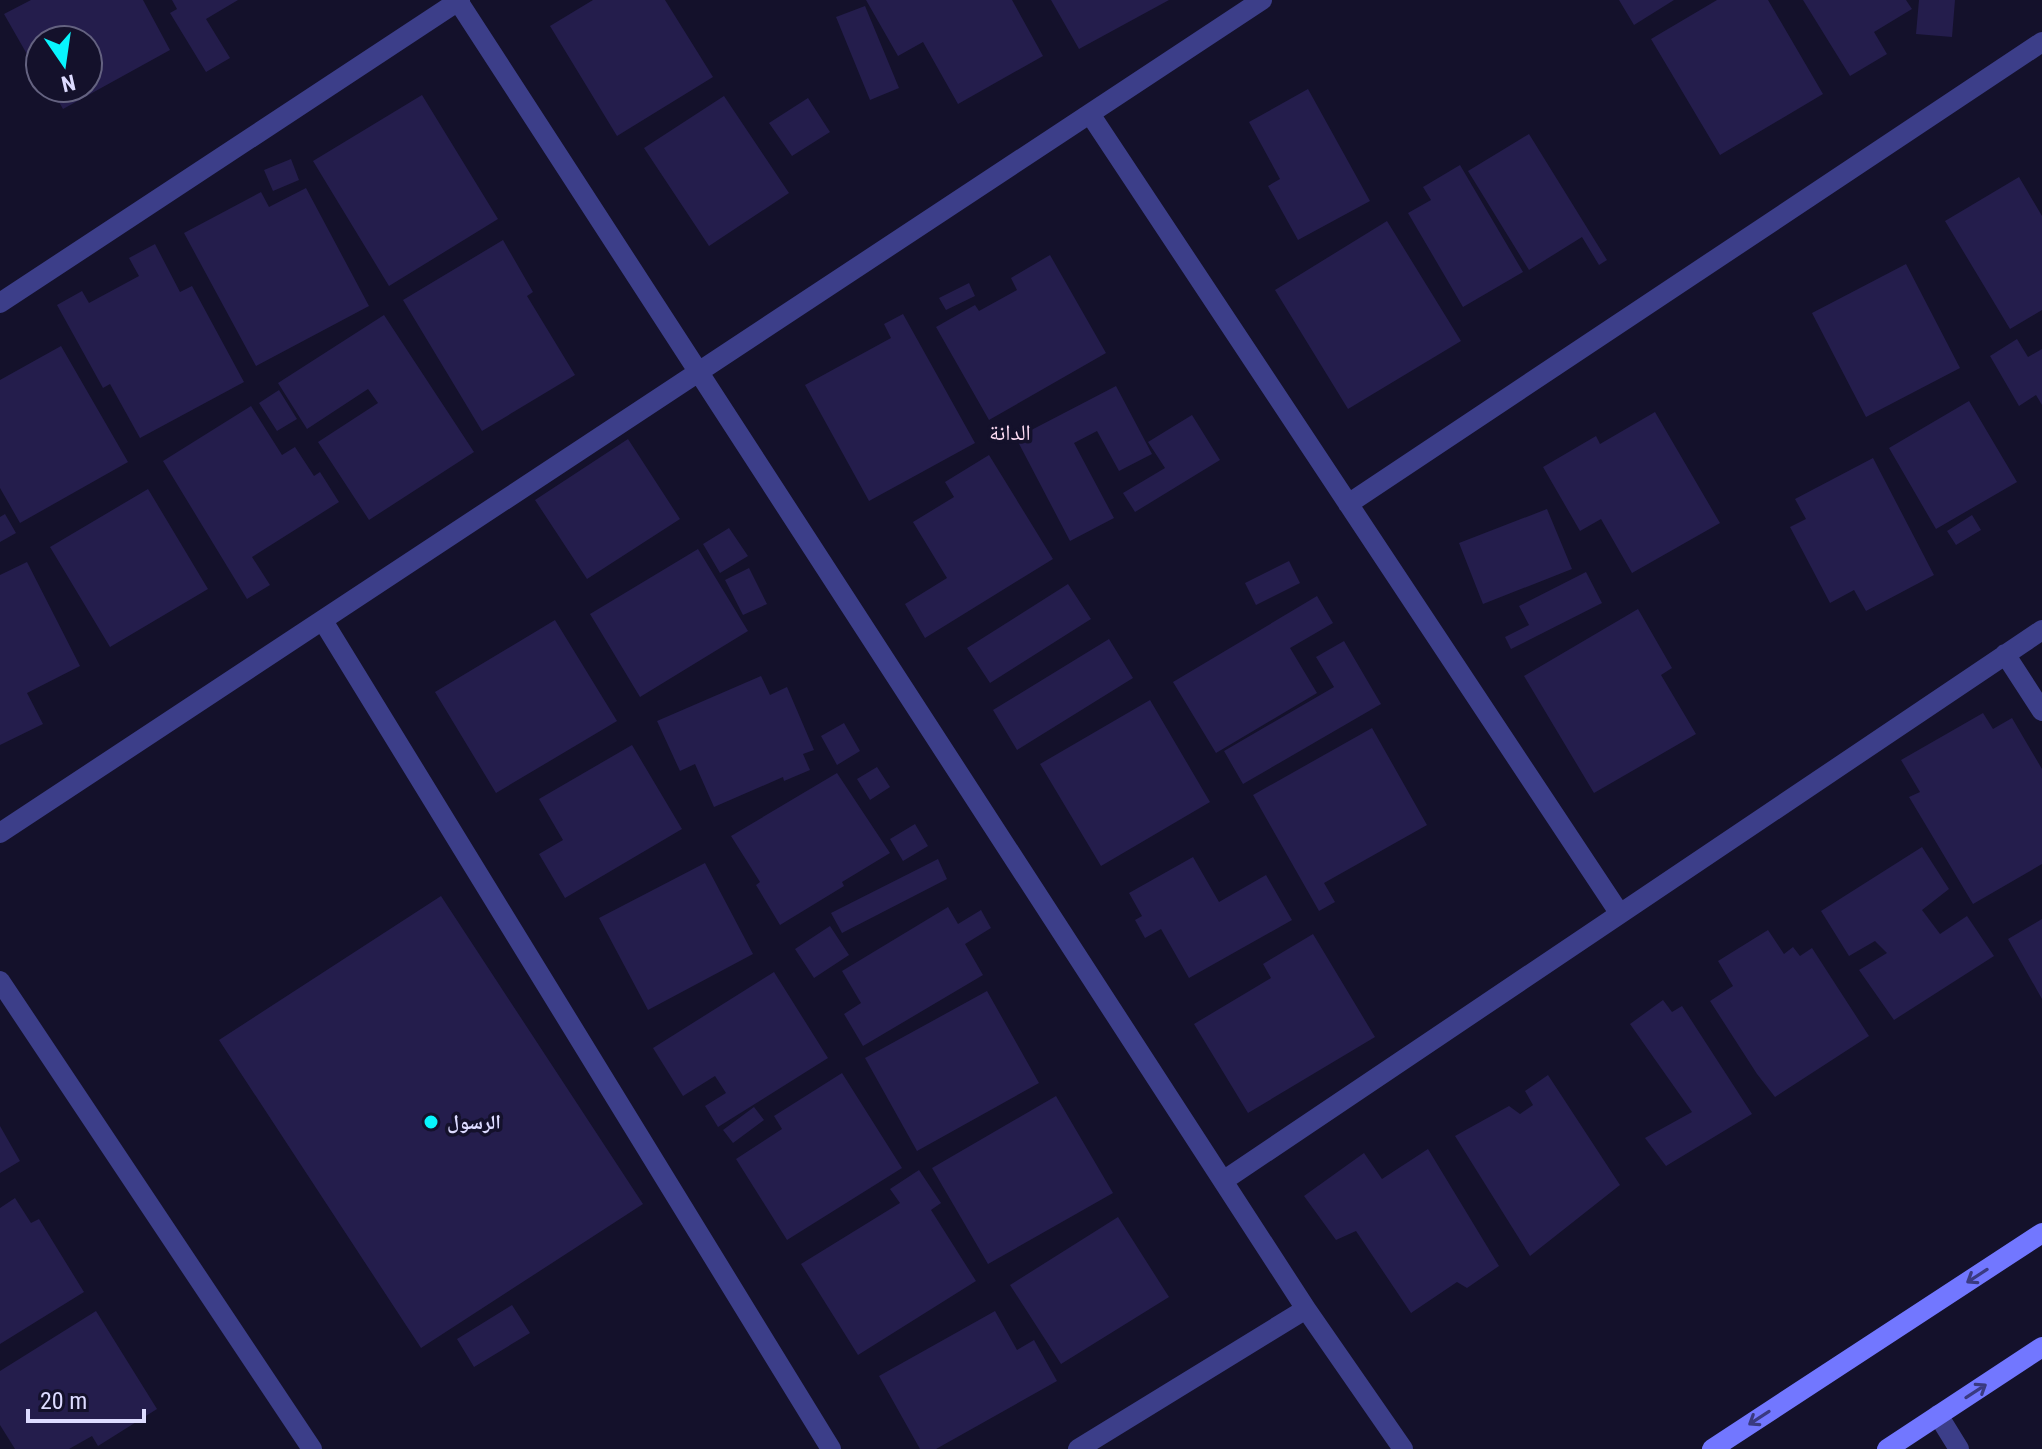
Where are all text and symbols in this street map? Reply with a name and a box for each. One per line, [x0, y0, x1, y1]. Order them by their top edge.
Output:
north arrow [24, 24, 104, 104]
text: N [59, 69, 78, 97]
district label: الدانة [989, 420, 1031, 445]
place label: الرسول [447, 1110, 501, 1134]
marker: الرسول [422, 1113, 440, 1131]
one-way arrow [1966, 1267, 1988, 1284]
scale bar [28, 1373, 144, 1423]
one-way arrow [1964, 1382, 1986, 1399]
text: 20 m [40, 1387, 87, 1415]
one-way arrow [1749, 1410, 1771, 1426]

